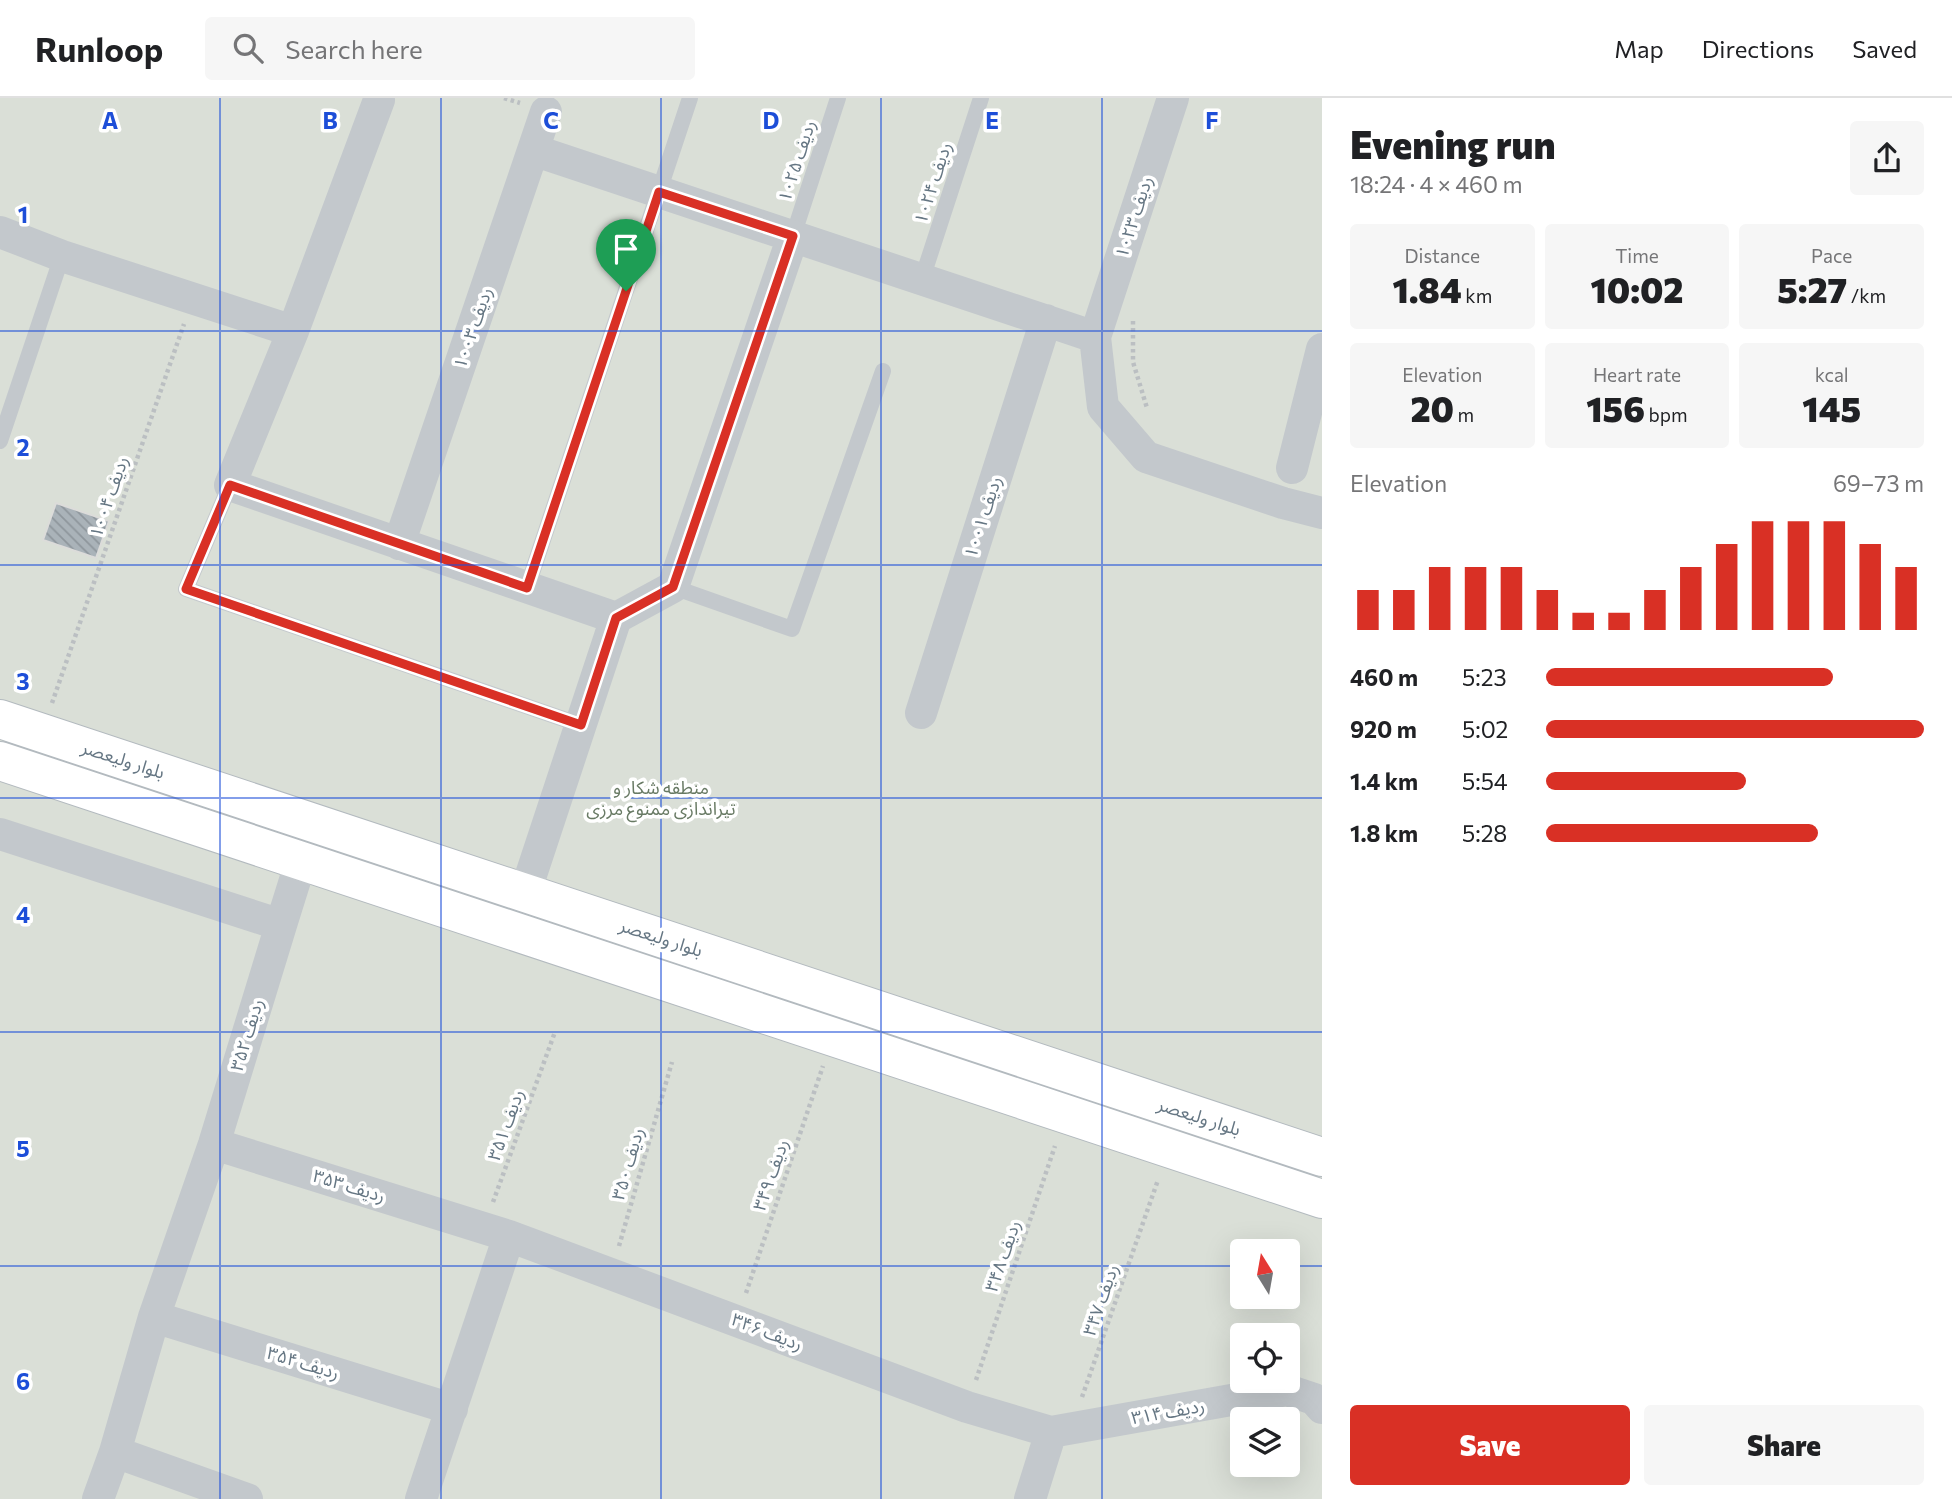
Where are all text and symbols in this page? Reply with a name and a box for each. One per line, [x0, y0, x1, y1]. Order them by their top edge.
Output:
search box [205, 17, 695, 80]
text: Runloop [35, 28, 163, 69]
icon: search [229, 29, 267, 67]
text: Search here [285, 33, 423, 64]
text: Map [1614, 34, 1664, 63]
text: Directions [1702, 34, 1814, 63]
text: Saved [1852, 34, 1917, 63]
text: A [102, 106, 119, 134]
text: B [322, 106, 338, 134]
text: C [543, 106, 559, 134]
text: D [763, 106, 780, 134]
text: E [985, 106, 999, 134]
text: F [1205, 106, 1219, 134]
street label: ردیف ۱۰۲۵ [773, 117, 821, 205]
text: Evening run [1350, 120, 1556, 167]
button: share [1850, 121, 1924, 195]
street label: ردیف ۱۰۲۴ [909, 139, 957, 227]
text: 18:24 · 4 × 460 m [1350, 170, 1522, 198]
street label: ردیف ۱۰۲۳ [1110, 173, 1158, 261]
text: 1 [18, 200, 28, 228]
pin [596, 219, 656, 291]
icon: arrive [607, 230, 645, 268]
text: Distance [1405, 244, 1480, 267]
text: Time [1615, 244, 1659, 267]
text: Pace [1811, 244, 1852, 267]
text: 1.84 [1392, 267, 1462, 310]
text: 10:02 [1590, 267, 1684, 310]
text: 5:27 [1777, 267, 1847, 310]
street label: ردیف ۱۰۰۳ [448, 284, 497, 371]
text: km [1462, 284, 1492, 307]
text: /km [1847, 284, 1886, 307]
text: Elevation [1402, 363, 1482, 386]
text: Heart rate [1593, 363, 1681, 386]
text: kcal [1815, 363, 1849, 386]
text: 20 [1411, 386, 1454, 429]
text: 156 [1586, 386, 1645, 429]
text: 145 [1802, 386, 1861, 429]
text: m [1454, 403, 1474, 426]
text: bpm [1645, 403, 1688, 426]
text: 2 [16, 433, 30, 461]
street label: ردیف ۱۰۰۴ [84, 453, 133, 540]
text: Elevation [1350, 469, 1447, 497]
text: 69–73 m [1833, 469, 1924, 497]
street label: ردیف ۱۰۰۱ [959, 473, 1007, 561]
text: 460 m [1350, 663, 1418, 691]
text: 5:23 [1462, 663, 1507, 691]
text: 3 [16, 667, 30, 695]
text: 920 m [1350, 715, 1417, 743]
text: 5:02 [1462, 715, 1508, 743]
street label: بلوار ولیعصر [78, 735, 168, 784]
text: 1.4 km [1350, 767, 1418, 795]
text: 5:54 [1462, 767, 1508, 795]
park label: منطقه شکار و تیراندازی ممنوع مرزی [586, 776, 736, 823]
text: 1.8 km [1350, 819, 1418, 847]
text: 5:28 [1462, 819, 1507, 847]
text: 4 [16, 900, 30, 928]
street label: بلوار ولیعصر [616, 913, 706, 962]
street label: ردیف ۳۵۲ [225, 996, 268, 1074]
street label: ردیف ۳۵۱ [482, 1086, 529, 1164]
street label: بلوار ولیعصر [1154, 1092, 1244, 1141]
street label: ردیف ۳۵۰ [606, 1125, 649, 1203]
text: 5 [16, 1134, 30, 1162]
street label: ردیف ۳۴۹ [748, 1136, 793, 1214]
street label: ردیف ۳۵۳ [310, 1164, 388, 1207]
street label: ردیف ۳۴۸ [980, 1217, 1025, 1295]
north arrow [1230, 1239, 1300, 1309]
map controls [1230, 1239, 1300, 1477]
street label: ردیف ۳۴۷ [1078, 1261, 1123, 1339]
street label: ردیف ۳۴۶ [728, 1308, 806, 1356]
button: locate [1230, 1323, 1300, 1393]
street label: ردیف ۳۵۴ [264, 1341, 342, 1384]
text: 6 [16, 1367, 30, 1395]
street label: ردیف ۳۱۴ [1129, 1394, 1206, 1429]
button: Save [1350, 1405, 1630, 1485]
button: Share [1644, 1405, 1924, 1485]
button: layers [1230, 1407, 1300, 1477]

